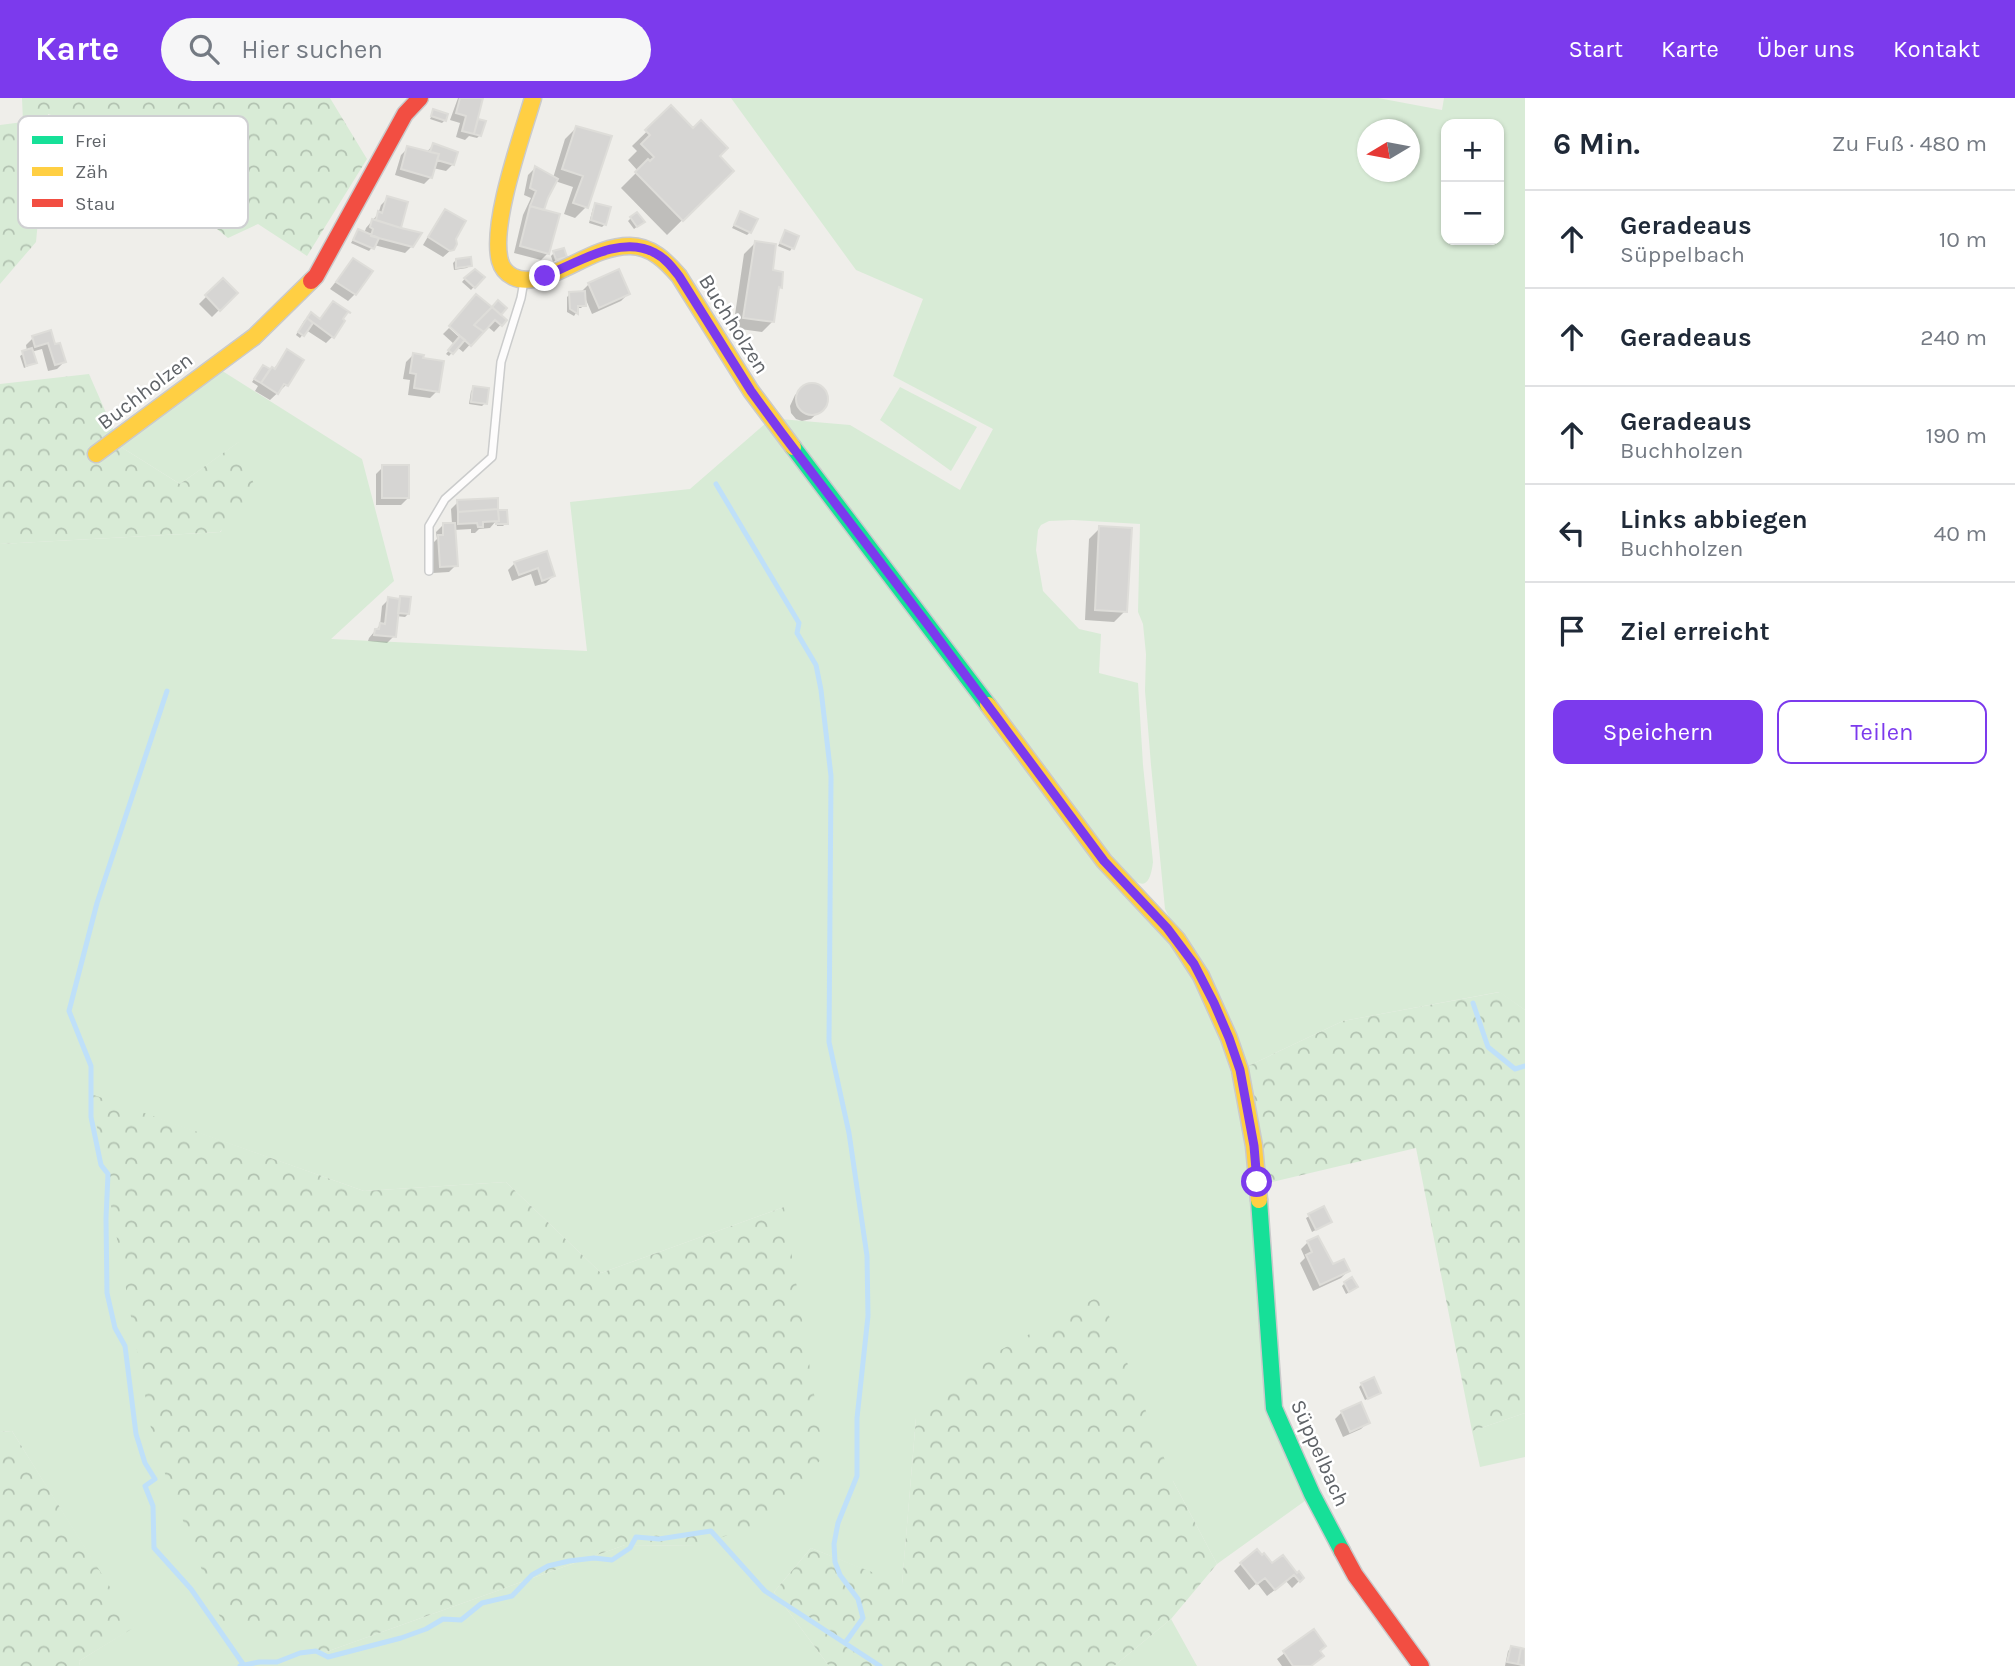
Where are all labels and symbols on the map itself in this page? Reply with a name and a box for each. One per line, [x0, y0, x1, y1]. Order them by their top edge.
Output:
legend [18, 116, 248, 228]
north arrow [1357, 119, 1420, 182]
text: Frei [75, 130, 107, 152]
text: Zäh [75, 161, 108, 183]
text: Stau [75, 193, 116, 215]
route end [529, 260, 560, 291]
street label: Buchholzen [694, 270, 774, 378]
street label: Buchholzen [93, 347, 197, 435]
route start [1241, 1166, 1272, 1197]
street label: Süppelbach [1286, 1396, 1354, 1510]

